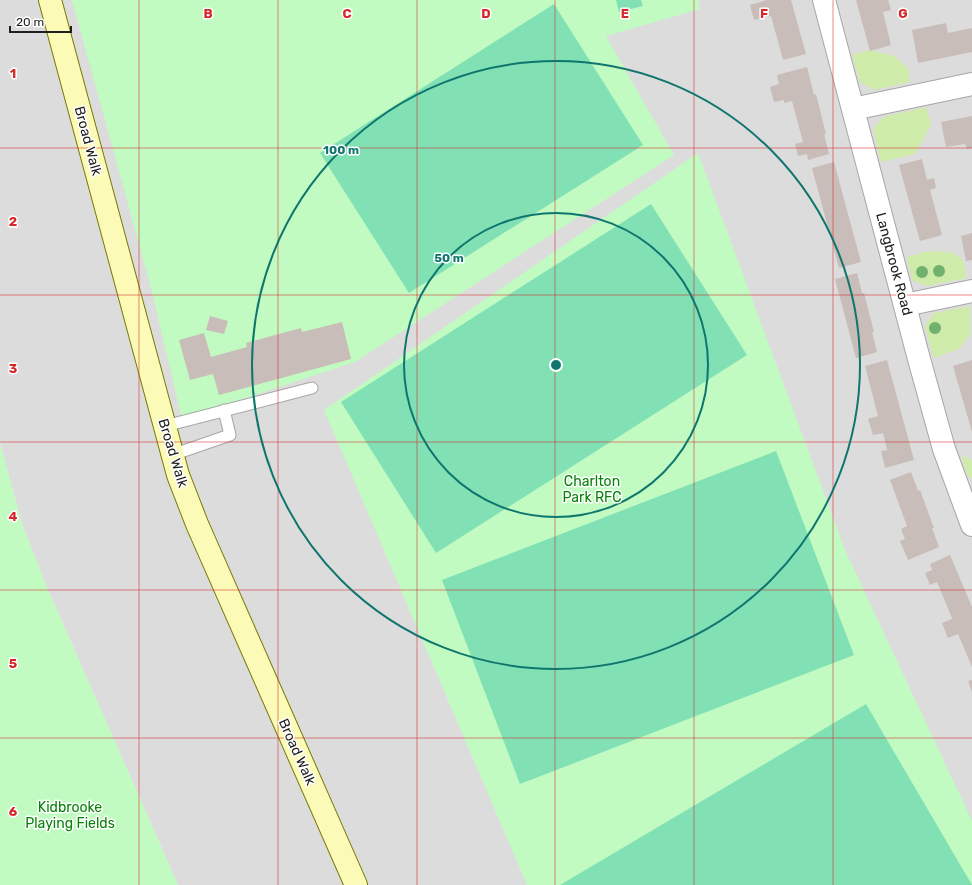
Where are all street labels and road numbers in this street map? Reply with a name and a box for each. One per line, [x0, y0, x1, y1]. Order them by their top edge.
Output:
street label: Broad Walk [71, 104, 106, 178]
street label: Langbrook Road [872, 211, 916, 317]
street label: Broad Walk [154, 417, 192, 490]
street label: Broad Walk [275, 716, 320, 789]

